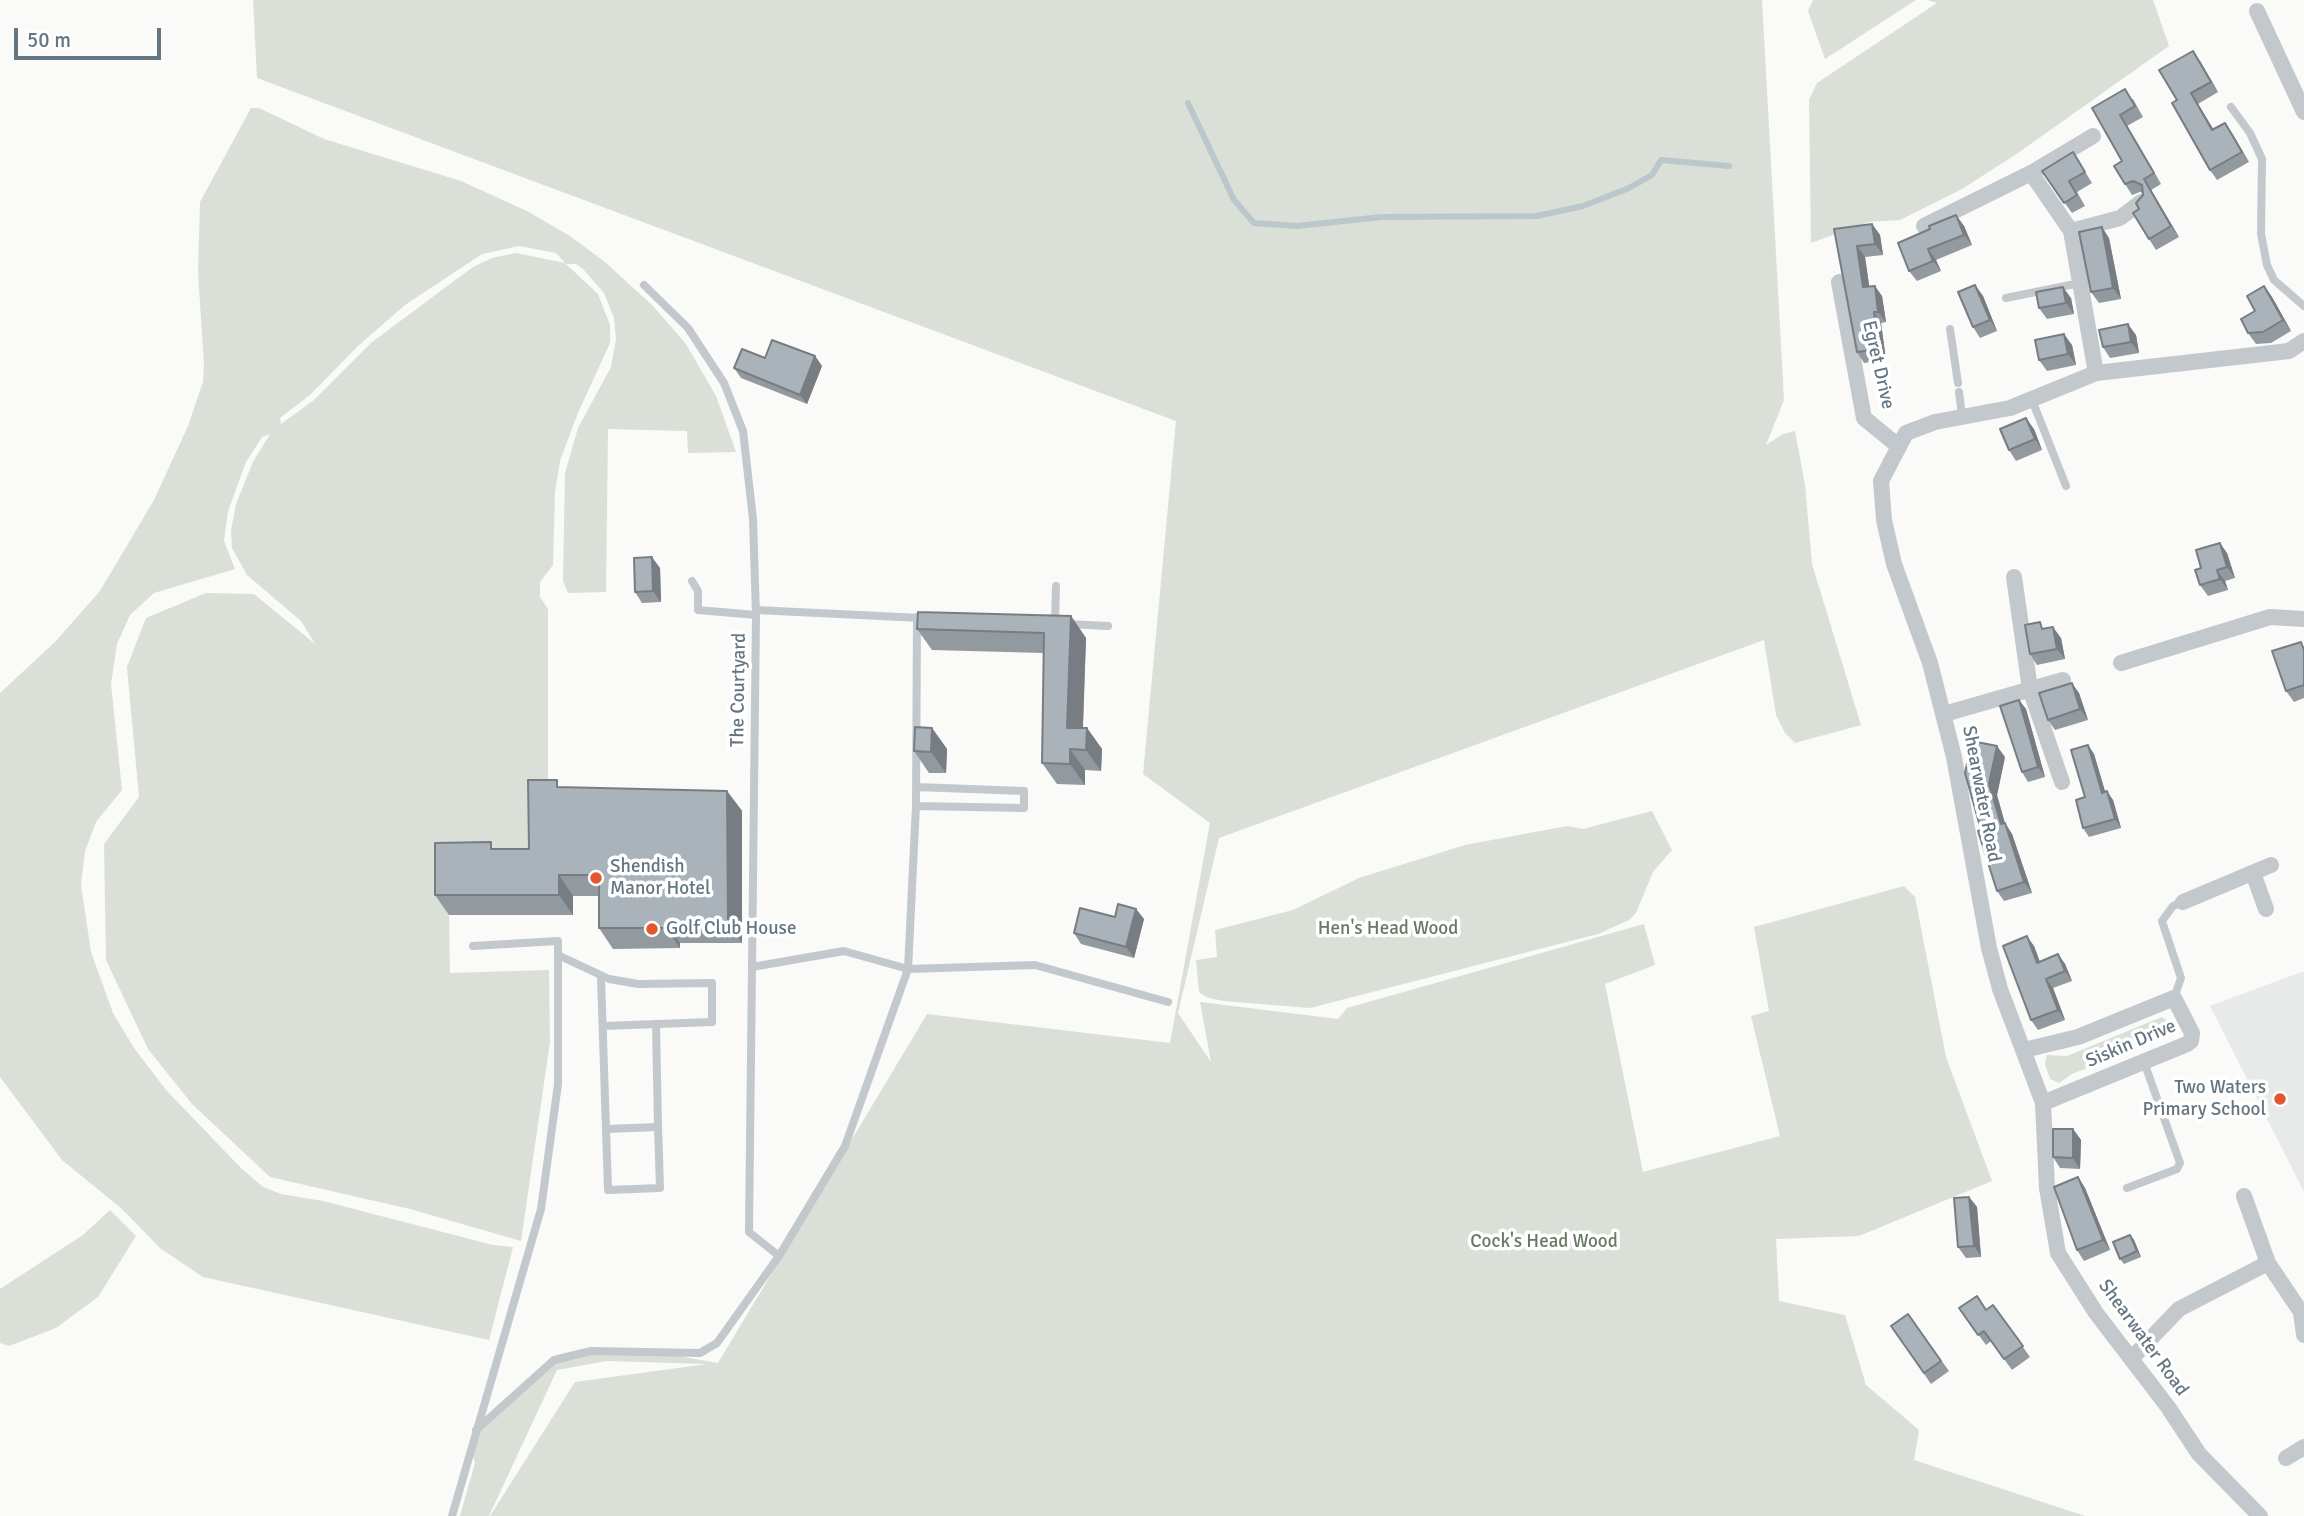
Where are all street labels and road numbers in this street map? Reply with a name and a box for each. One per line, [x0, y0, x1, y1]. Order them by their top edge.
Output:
street label: Egret Drive [1857, 319, 1899, 411]
street label: The Courtyard [727, 633, 751, 747]
street label: Shearwater Road [1957, 724, 2005, 864]
street label: Siskin Drive [2083, 1015, 2179, 1073]
street label: Shearwater Road [2093, 1275, 2193, 1401]

